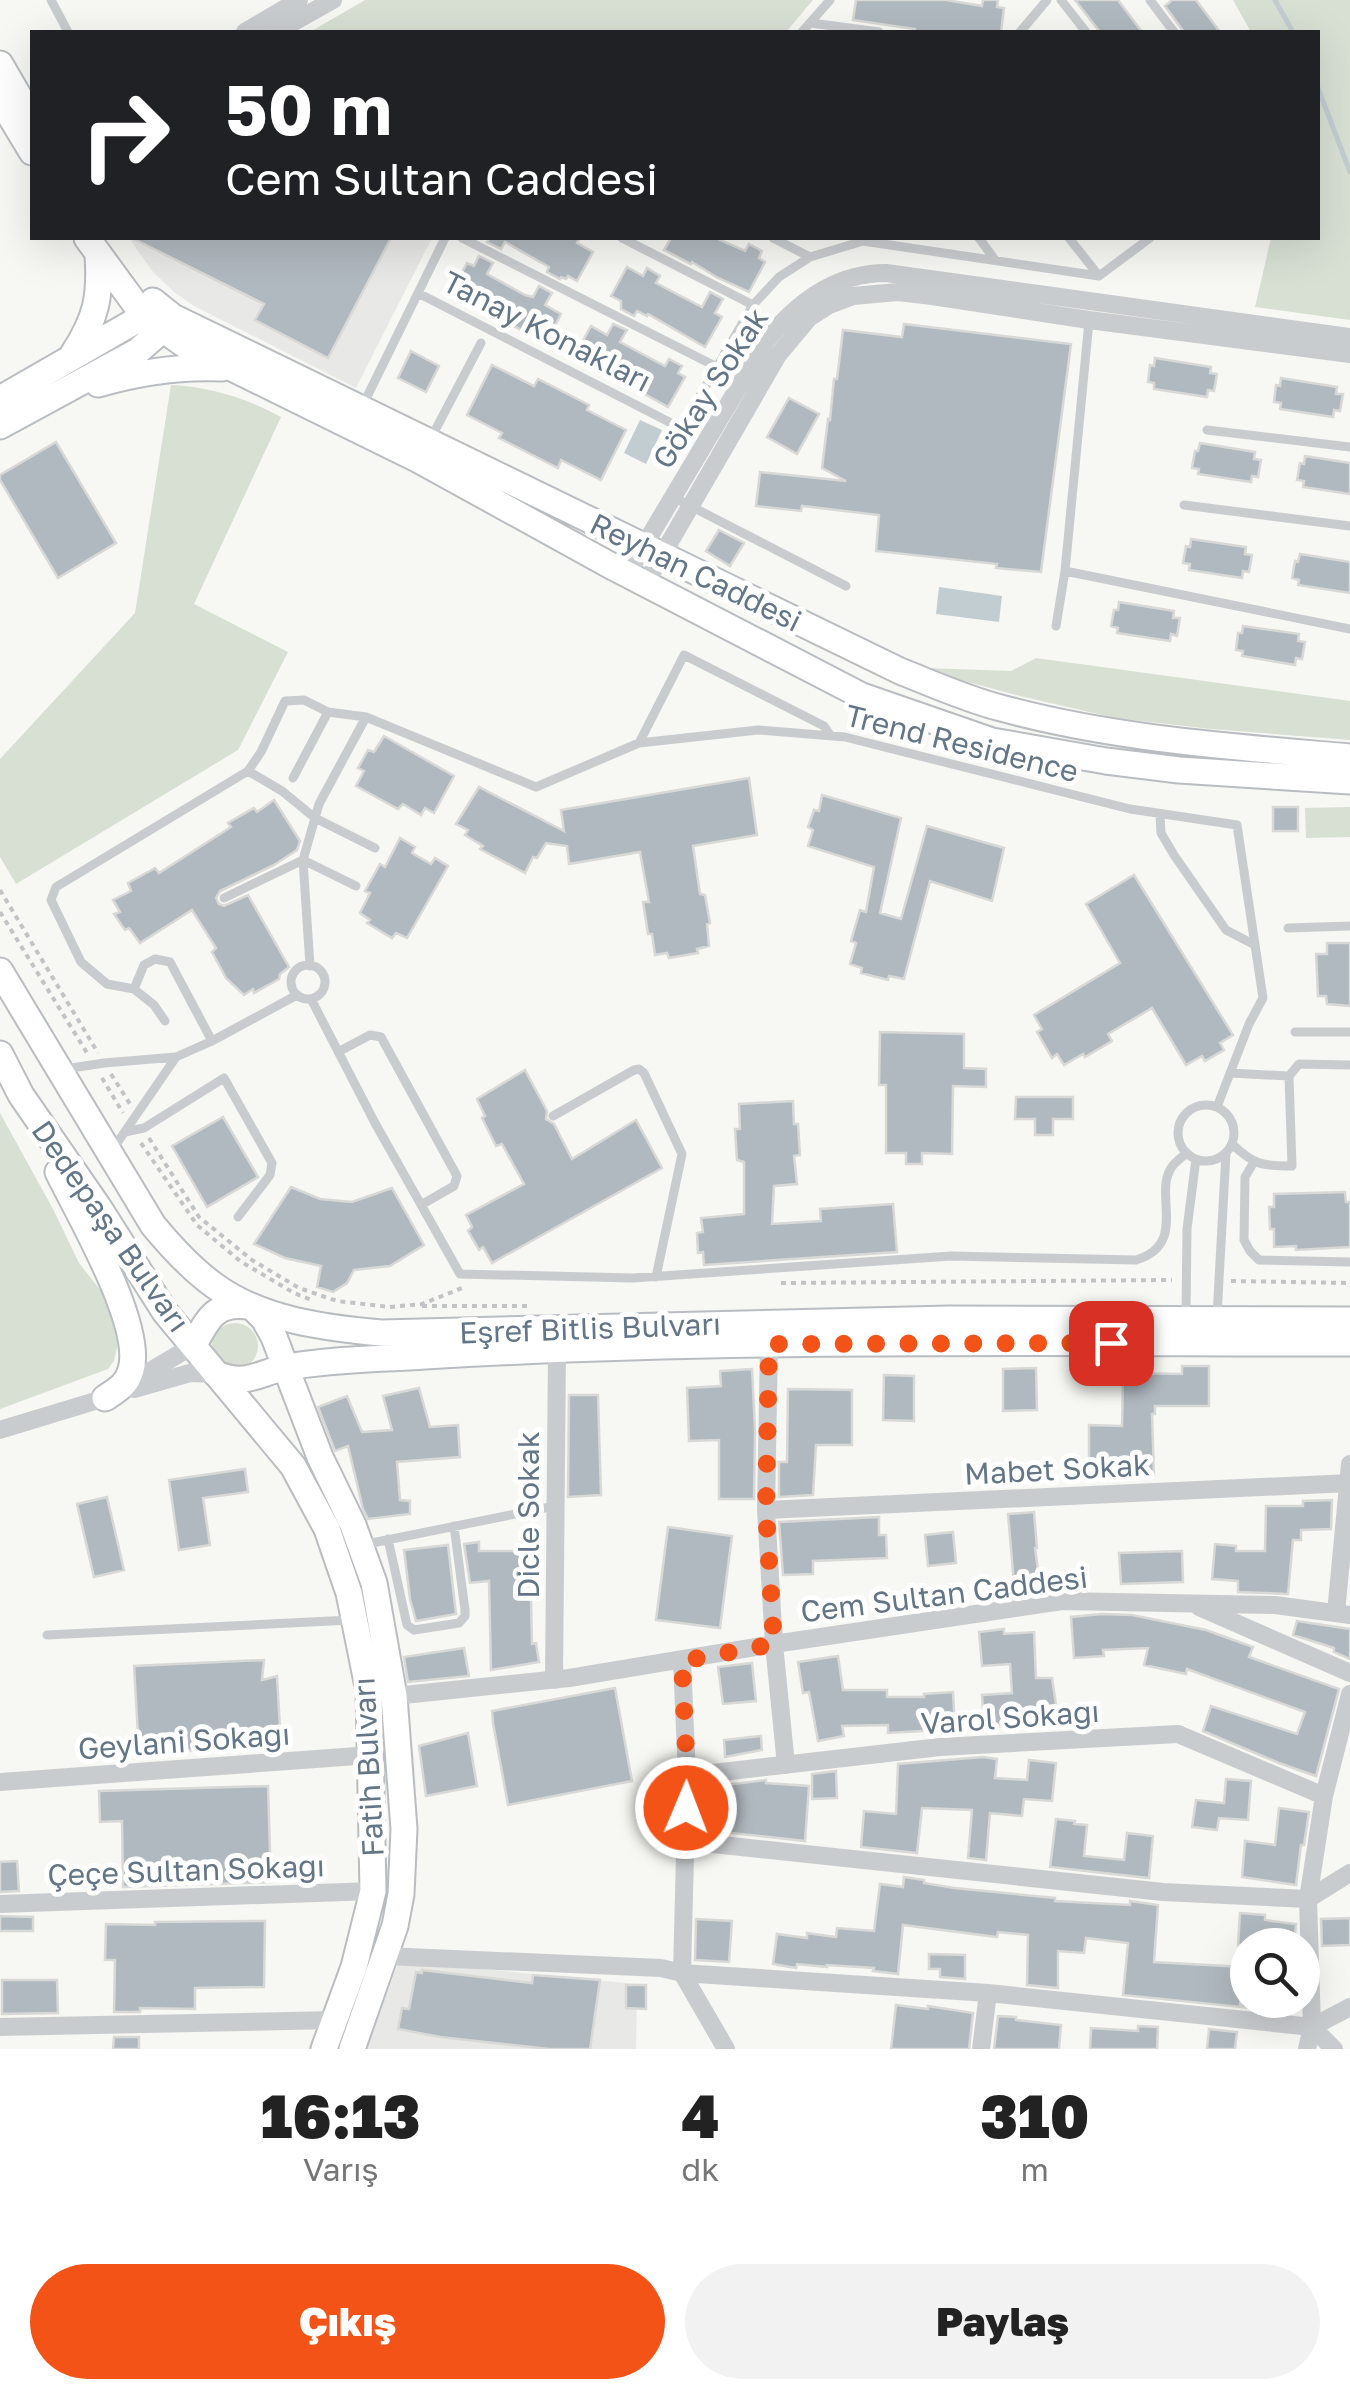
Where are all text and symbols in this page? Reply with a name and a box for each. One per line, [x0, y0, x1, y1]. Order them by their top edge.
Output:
text: 50 m [225, 66, 392, 150]
icon: right [60, 70, 190, 200]
text: Cem Sultan Caddesi [225, 151, 658, 205]
street label: Tanay Konakları [437, 263, 657, 399]
street label: Gökay Sokak [645, 301, 775, 475]
street label: Reyhan Caddesi [584, 505, 808, 639]
street label: Trend Residence [842, 697, 1082, 789]
street label: Dedepaşa Bulvarı [25, 1113, 197, 1339]
pin [1069, 1301, 1154, 1386]
street label: Eşref Bitlis Bulvarı [458, 1305, 722, 1351]
icon: arrive [1084, 1316, 1139, 1371]
street label: Dicle Sokak [510, 1431, 546, 1599]
street label: Mabet Sokak [963, 1446, 1151, 1492]
street label: Cem Sultan Caddesi [799, 1559, 1089, 1629]
street label: Fatih Bulvarı [345, 1676, 391, 1858]
street label: Varol Sokağı [919, 1693, 1101, 1741]
street label: Geylani Sokağı [77, 1716, 291, 1766]
position arrow [634, 1756, 738, 1860]
street label: Çeçe Sultan Sokağı [47, 1847, 325, 1893]
map controls [1230, 1928, 1320, 2018]
button: search [1230, 1928, 1320, 2018]
text: 16:13 [261, 2079, 421, 2151]
text: 4 [681, 2079, 719, 2151]
text: 310 [980, 2079, 1089, 2151]
text: Varış [303, 2150, 379, 2188]
text: dk [682, 2150, 719, 2188]
text: m [1021, 2150, 1049, 2188]
button: Çıkış [30, 2264, 665, 2379]
button: Paylaş [685, 2264, 1320, 2379]

